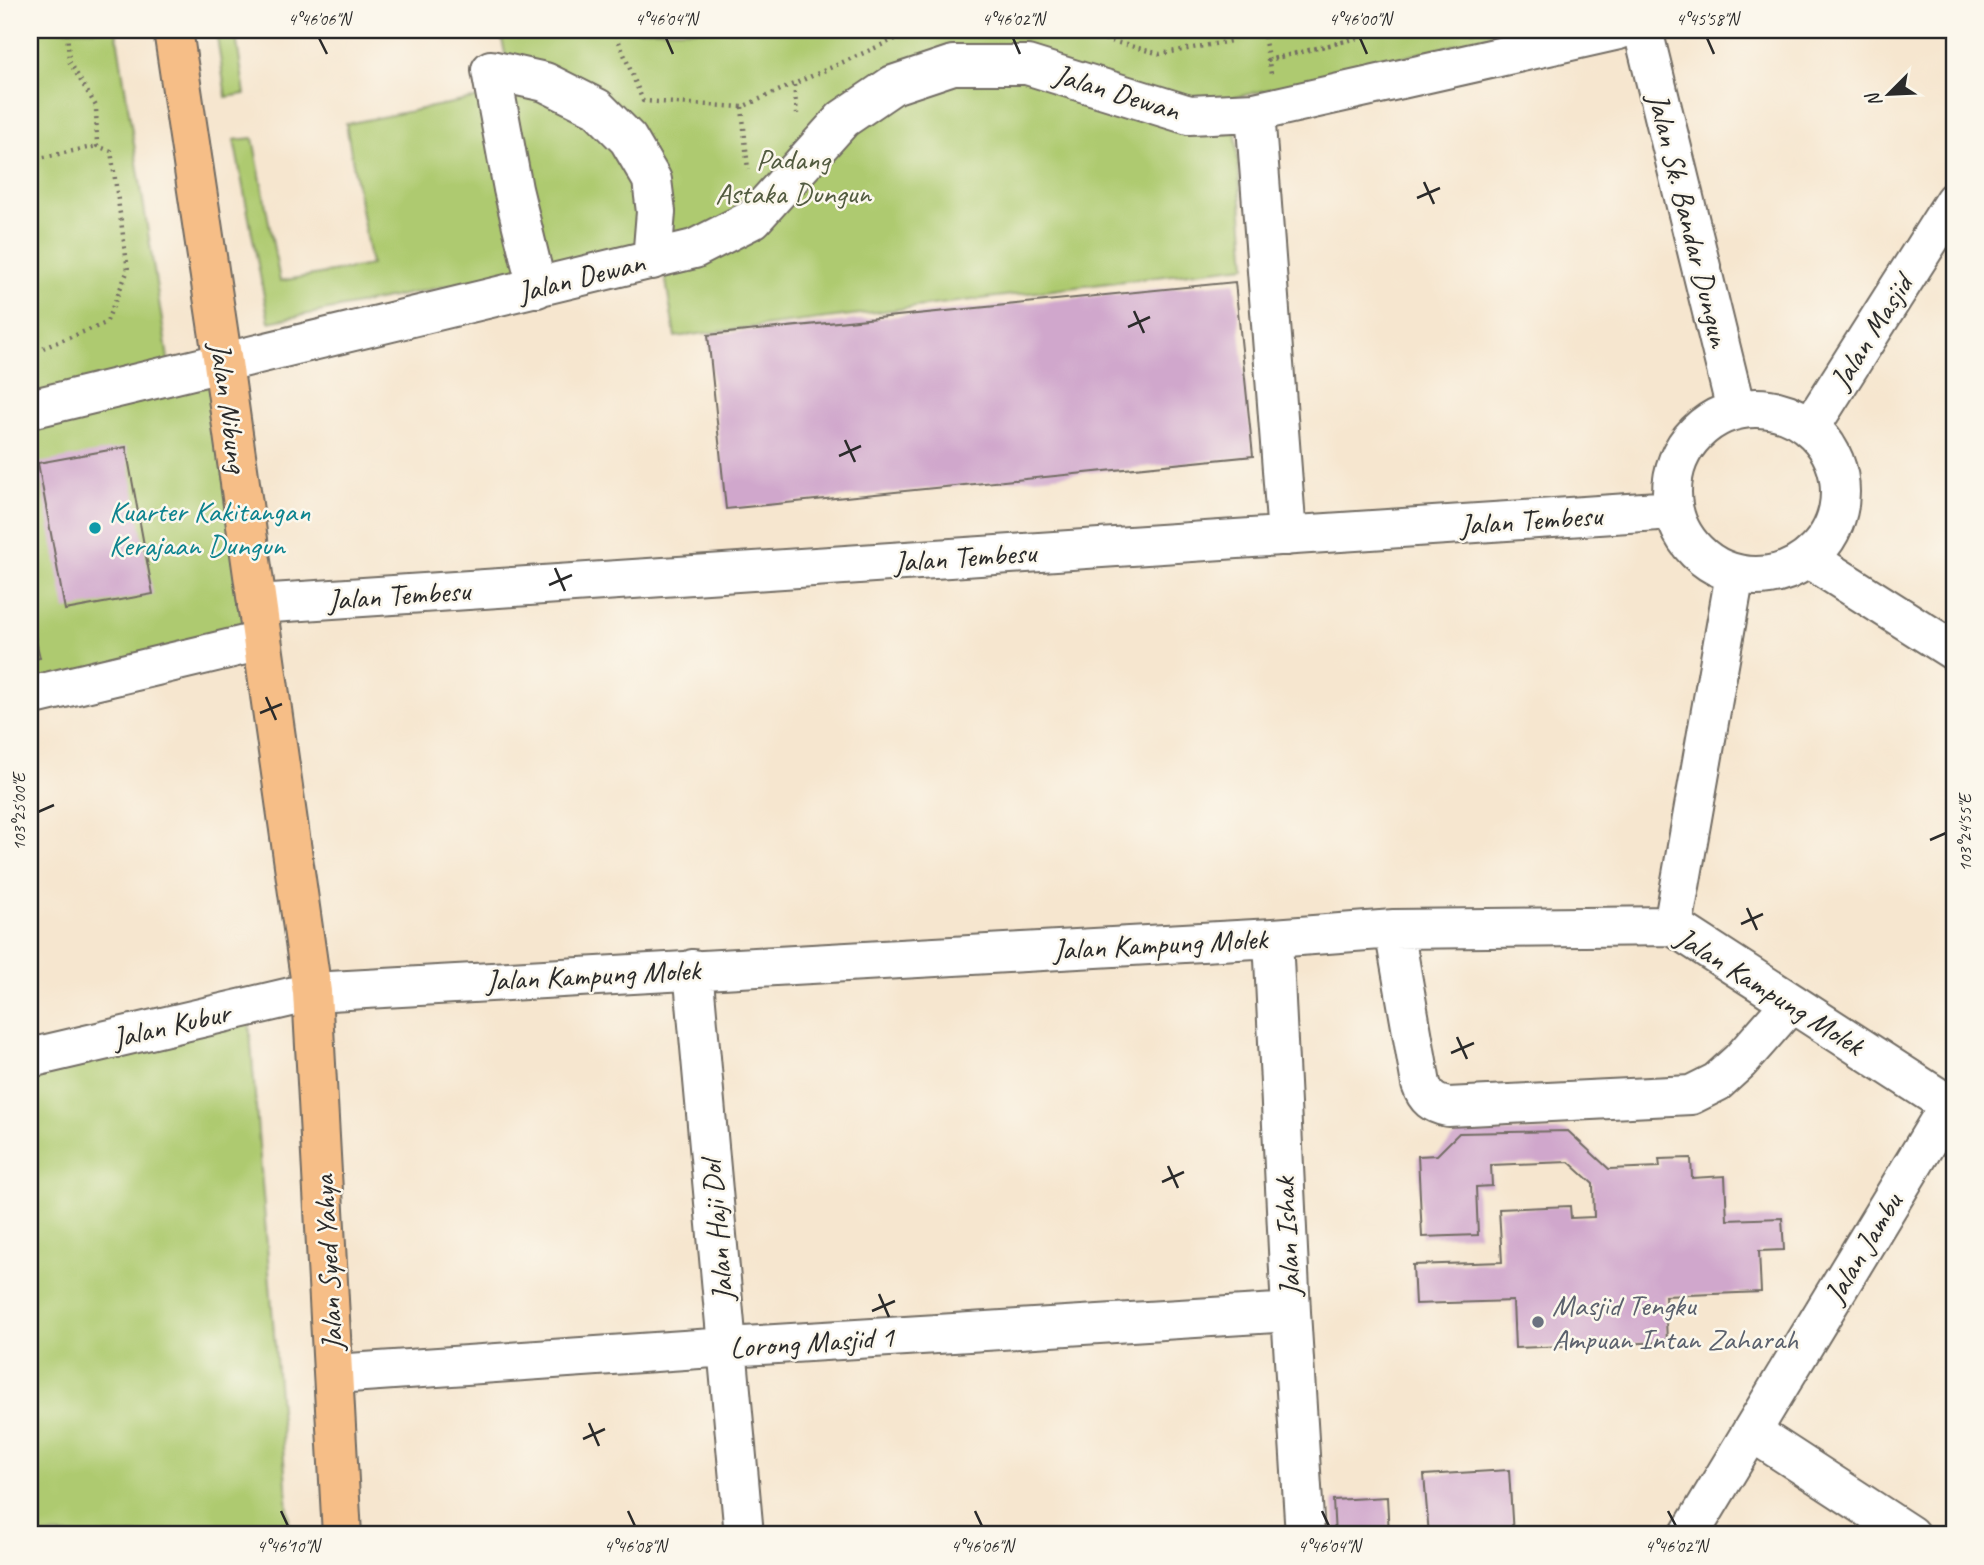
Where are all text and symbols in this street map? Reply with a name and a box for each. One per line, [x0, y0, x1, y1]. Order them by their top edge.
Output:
text: 4°46'06"N [288, 8, 354, 30]
text: 4°46'04"N [635, 8, 701, 30]
text: 4°46'02"N [982, 8, 1048, 30]
text: 4°46'00"N [1329, 8, 1395, 30]
text: 4°45'58"N [1676, 8, 1742, 30]
street label: Jalan Dewan [1048, 54, 1186, 129]
north arrow [1854, 60, 1924, 130]
street label: Jalan Sk. Bandar Dungun [1639, 87, 1739, 352]
text: N [1860, 87, 1888, 111]
park label: Padang Astaka Dungun [715, 140, 872, 212]
street label: Jalan Dewan [512, 243, 650, 312]
street label: Jalan Masjid [1820, 264, 1923, 398]
street label: Jalan Nibung [201, 338, 257, 477]
place label: Kuarter Kakitangan Kerajaan Dungun [109, 492, 311, 564]
street label: Jalan Tembesu [1456, 496, 1605, 544]
marker: Kuarter Kakitangan Kerajaan Dungun [87, 520, 103, 536]
street label: Jalan Tembesu [890, 533, 1039, 581]
street label: Jalan Tembesu [324, 571, 473, 619]
text: 103°25'00"E [8, 771, 30, 851]
text: 103°24'55"E [1954, 792, 1976, 872]
street label: Jalan Kampung Molek [1667, 917, 1873, 1065]
street label: Jalan Kampung Molek [1050, 919, 1270, 969]
street label: Jalan Kampung Molek [483, 950, 703, 1000]
street label: Jalan Kubur [107, 992, 236, 1057]
street label: Jalan Haji Dol [691, 1154, 742, 1305]
street label: Jalan Syed Yahya [304, 1172, 352, 1354]
street label: Jalan Ishak [1265, 1174, 1309, 1300]
street label: Jalan Jambu [1814, 1184, 1912, 1312]
place label: Masjid Tengku Ampuan Intan Zaharah [1552, 1286, 1798, 1358]
marker: Masjid Tengku Ampuan Intan Zaharah [1530, 1314, 1546, 1330]
street label: Lorong Masjid 1 [729, 1317, 897, 1367]
text: 4°46'10"N [257, 1535, 323, 1557]
text: 4°46'08"N [604, 1535, 670, 1557]
text: 4°46'06"N [951, 1535, 1017, 1557]
text: 4°46'04"N [1298, 1535, 1364, 1557]
text: 4°46'02"N [1645, 1535, 1711, 1557]

